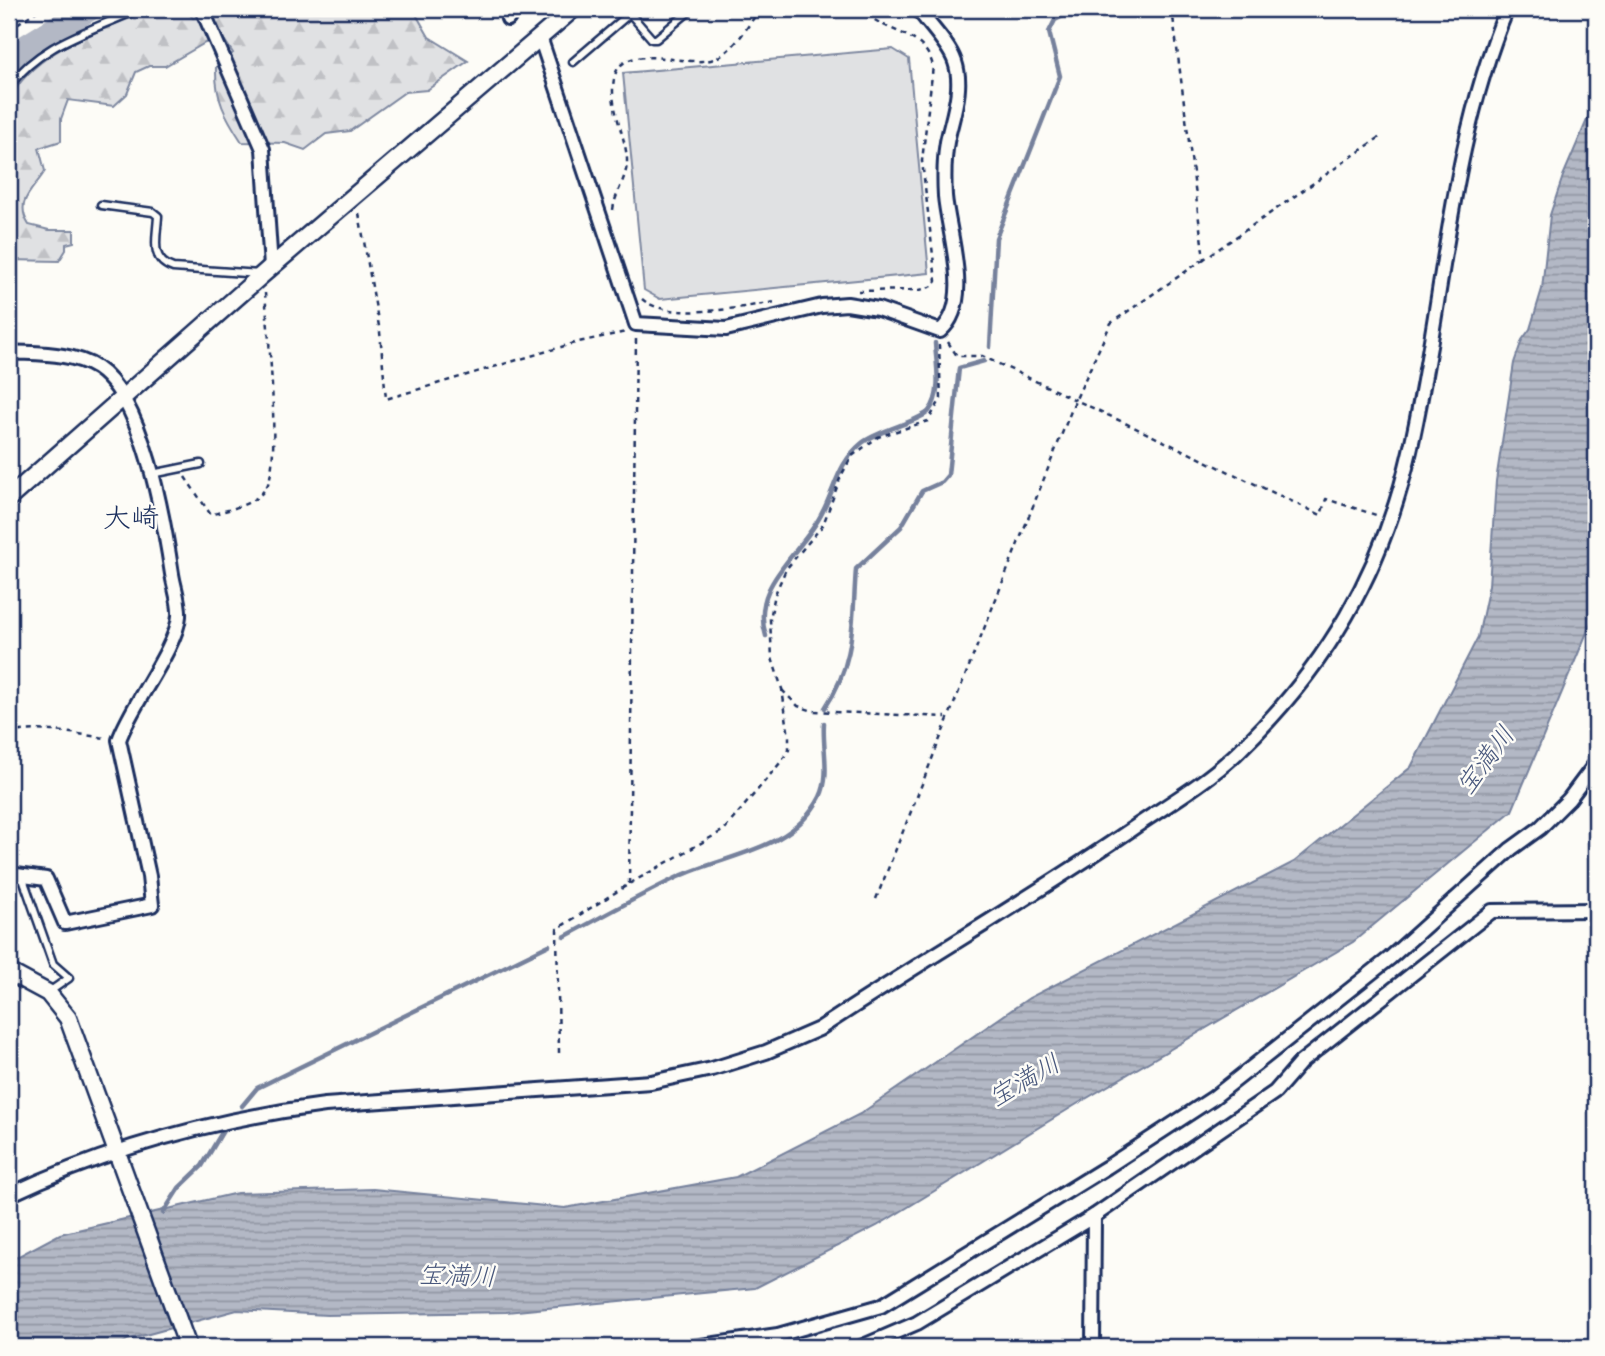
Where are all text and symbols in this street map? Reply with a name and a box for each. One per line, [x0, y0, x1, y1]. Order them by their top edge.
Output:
district label: 大崎 [103, 502, 159, 542]
water label: 宝満川 [1450, 720, 1526, 804]
water label: 宝満川 [983, 1048, 1069, 1119]
water label: 宝満川 [417, 1259, 497, 1298]

